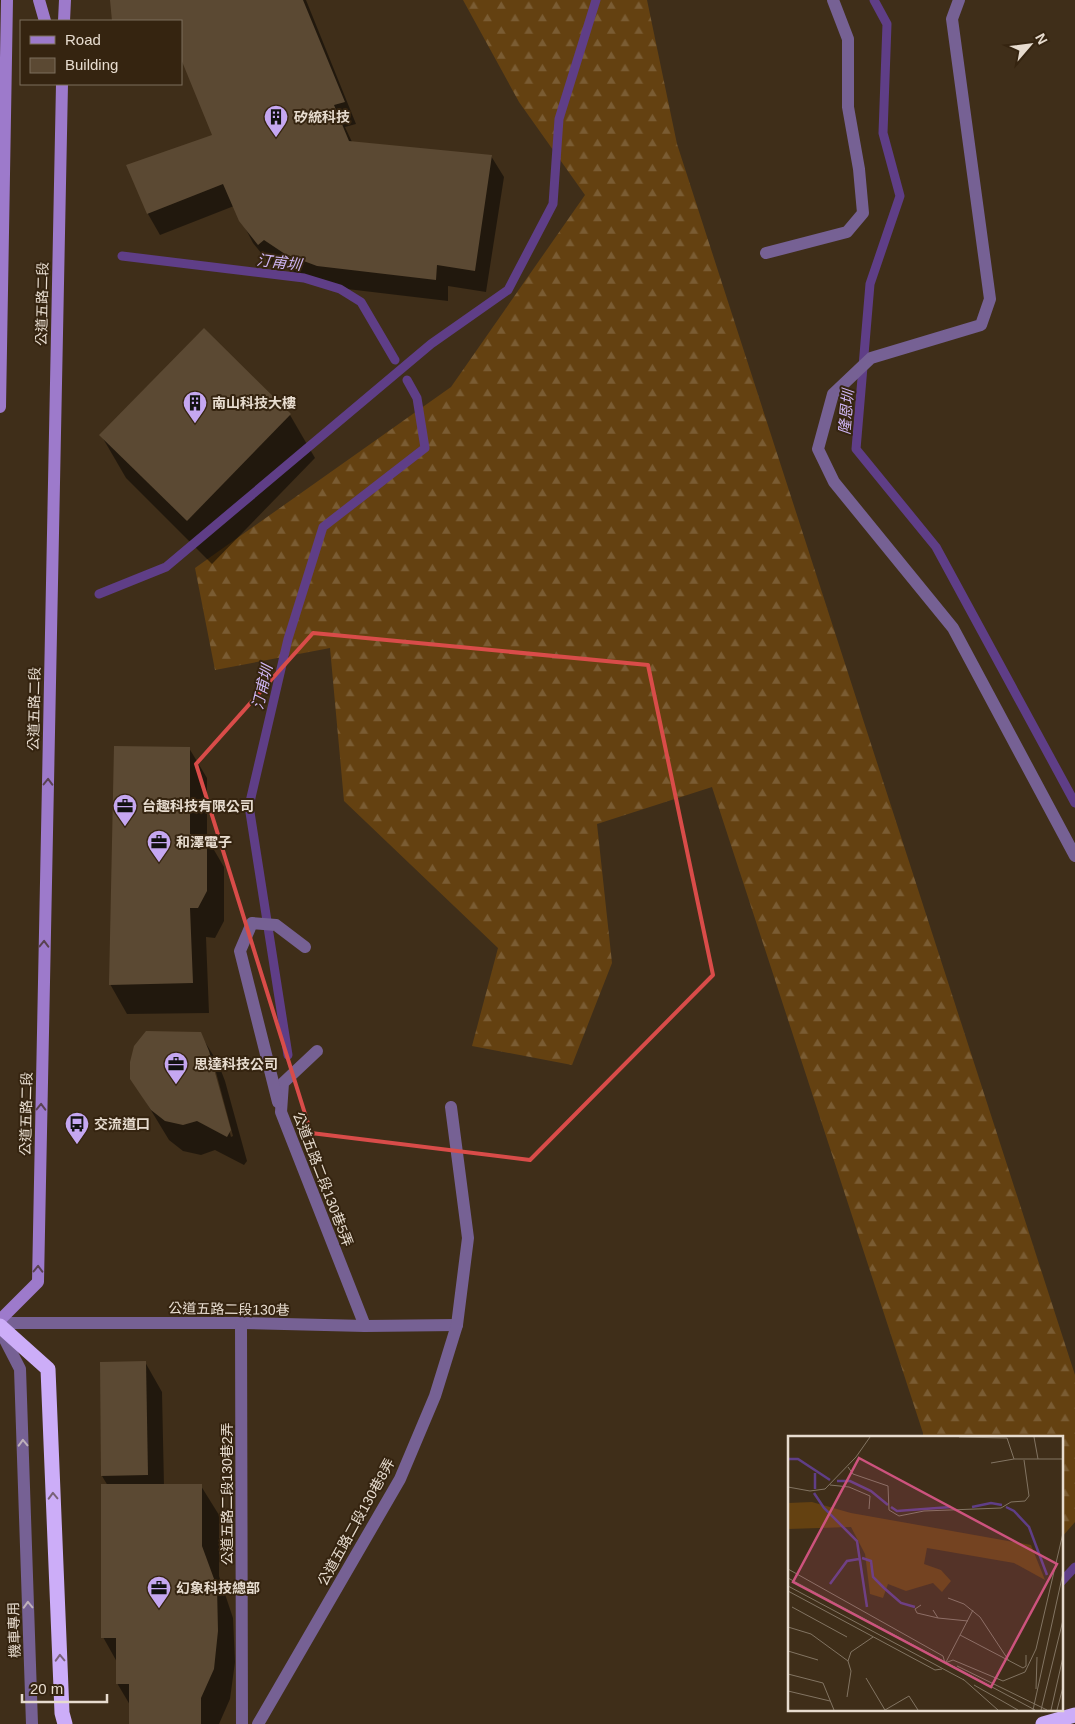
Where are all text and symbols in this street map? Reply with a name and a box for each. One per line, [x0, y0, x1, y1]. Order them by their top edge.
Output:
legend [20, 20, 182, 85]
north arrow [1005, 20, 1055, 70]
text: Road [65, 31, 101, 48]
text: N [1032, 31, 1051, 47]
text: Building [65, 56, 118, 73]
building icon: 矽統科技 [263, 104, 289, 138]
place label: 矽統科技 [293, 109, 350, 125]
water label: 汀甫圳 [256, 251, 304, 273]
street label: 公道五路二段 [33, 262, 51, 346]
water label: 隆恩圳 [836, 387, 857, 435]
building icon: 南山科技大樓 [182, 390, 208, 424]
place label: 南山科技大樓 [212, 395, 296, 411]
water label: 汀甫圳 [249, 661, 276, 711]
street label: 公道五路二段 [25, 667, 43, 751]
one-way arrow [42, 778, 53, 786]
office icon: 台趣科技有限公司 [112, 793, 138, 827]
place label: 台趣科技有限公司 [142, 798, 254, 814]
office icon: 和澤電子 [146, 829, 172, 863]
place label: 和澤電子 [176, 834, 232, 850]
one-way arrow [39, 940, 50, 948]
office icon: 思達科技公司 [163, 1051, 189, 1085]
place label: 思達科技公司 [194, 1056, 278, 1072]
street label: 公道五路二段 [17, 1072, 35, 1156]
one-way arrow [36, 1103, 46, 1110]
street label: 公道五路二段130巷5弄 [290, 1109, 356, 1249]
bus stop icon: 交流道口 [64, 1111, 90, 1145]
place label: 交流道口 [94, 1116, 150, 1132]
one-way arrow [33, 1265, 43, 1272]
street label: 公道五路二段130巷 [168, 1300, 290, 1318]
street label: 公道五路二段130巷2弄 [219, 1422, 235, 1566]
inset map [788, 1436, 1062, 1712]
one-way arrow [17, 1439, 28, 1447]
street label: 公道五路二段130巷8弄 [314, 1456, 398, 1588]
one-way arrow [48, 1492, 58, 1500]
office icon: 幻象科技總部 [146, 1575, 172, 1609]
place label: 幻象科技總部 [176, 1580, 260, 1596]
one-way arrow [23, 1601, 34, 1609]
street label: 機車專用 [5, 1602, 23, 1658]
one-way arrow [54, 1654, 65, 1662]
scale bar [22, 1672, 108, 1704]
text: 20 m [30, 1680, 63, 1697]

